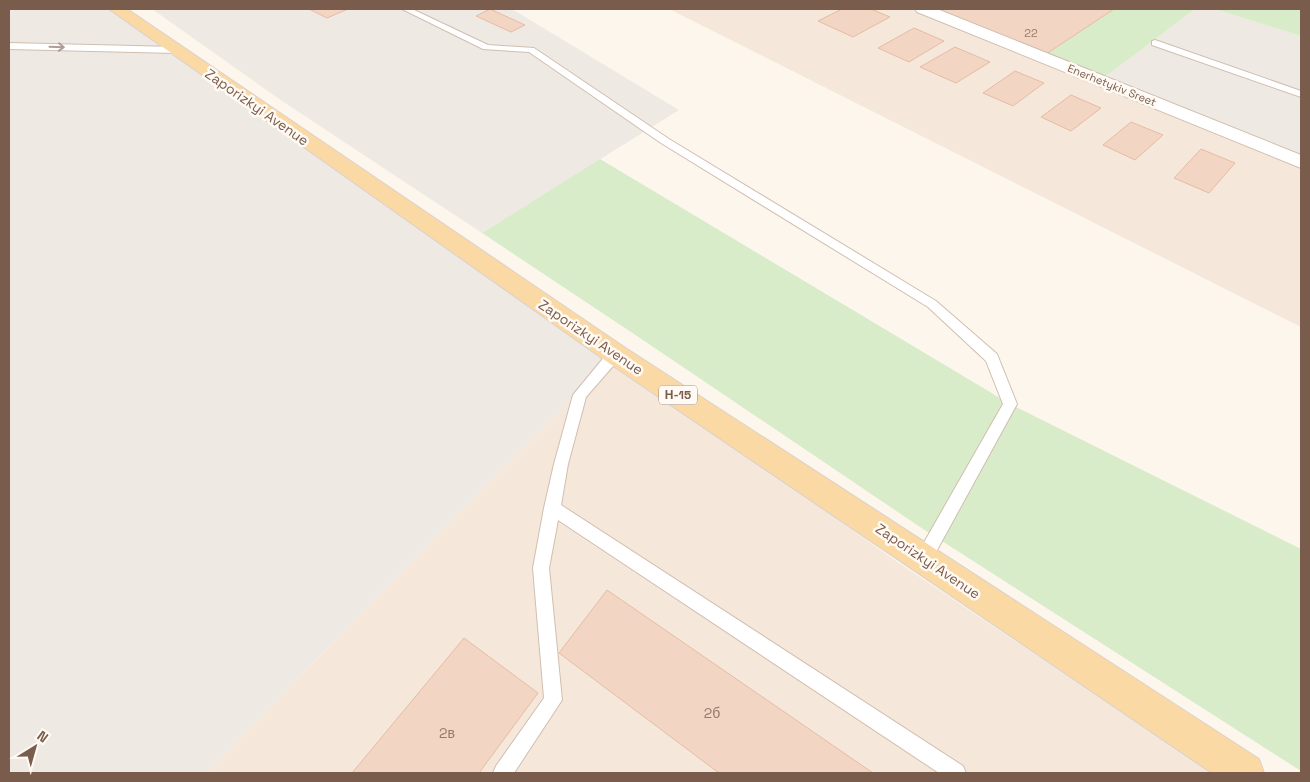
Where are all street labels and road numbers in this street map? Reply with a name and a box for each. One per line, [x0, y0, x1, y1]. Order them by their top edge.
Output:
street label: Enerhetykiv Sreet [1066, 61, 1158, 109]
street label: Zaporizkyi Avenue [202, 65, 312, 149]
street label: Zaporizkyi Avenue [535, 295, 647, 379]
road number: Н-15 [659, 386, 697, 404]
street label: Zaporizkyi Avenue [872, 519, 984, 603]

